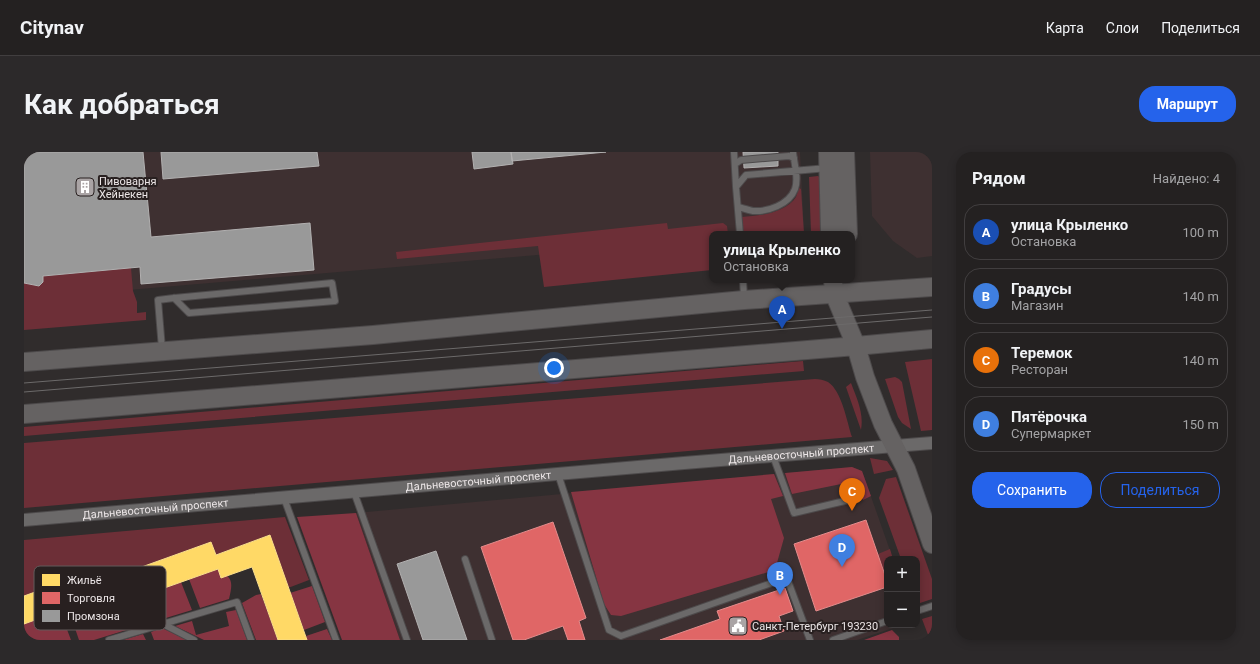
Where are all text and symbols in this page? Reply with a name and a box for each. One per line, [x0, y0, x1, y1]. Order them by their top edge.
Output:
text: Citynav [20, 16, 84, 39]
text: Карта [1046, 20, 1084, 36]
text: Слои [1106, 20, 1139, 36]
text: Поделиться [1161, 20, 1240, 36]
button: Маршрут [1139, 86, 1236, 122]
text: Как добраться [24, 88, 220, 121]
text: Рядом [972, 168, 1026, 188]
text: Найдено: 4 [1153, 171, 1220, 186]
place label: Пивоварня Хейнекен [99, 175, 157, 201]
building icon: Пивоварня Хейнекен [74, 176, 96, 198]
text: улица Крыленко [1011, 216, 1128, 234]
text: A [982, 225, 990, 240]
text: 100 m [1182, 225, 1219, 240]
popup [709, 231, 855, 283]
text: Остановка [1011, 234, 1076, 249]
text: улица Крыленко [723, 241, 841, 259]
text: Остановка [723, 259, 789, 274]
text: Градусы [1011, 280, 1072, 298]
text: B [982, 289, 990, 304]
text: 140 m [1182, 289, 1219, 304]
pin: A [769, 296, 795, 329]
text: Магазин [1011, 298, 1064, 313]
text: Теремок [1011, 344, 1073, 362]
text: C [982, 353, 990, 368]
text: 140 m [1182, 353, 1219, 368]
your location [544, 358, 564, 378]
text: Ресторан [1011, 362, 1068, 377]
text: Пятёрочка [1011, 408, 1087, 426]
text: D [982, 417, 990, 432]
text: 150 m [1182, 417, 1219, 432]
text: Супермаркет [1011, 426, 1091, 441]
street label: Дальневосточный проспект [728, 442, 875, 466]
street label: Дальневосточный проспект [405, 468, 553, 494]
button: Сохранить [972, 472, 1092, 508]
button: Поделиться [1100, 472, 1220, 508]
pin: C [839, 478, 865, 511]
street label: Дальневосточный проспект [82, 496, 230, 522]
pin: D [829, 534, 855, 567]
map controls [884, 556, 920, 628]
button: + [884, 556, 920, 592]
pin: B [767, 562, 793, 595]
legend [34, 566, 166, 630]
text: Жильё [67, 574, 102, 587]
text: Торговля [67, 592, 115, 605]
button: − [884, 592, 920, 628]
text: Промзона [67, 610, 120, 623]
public building icon: Санкт-Петербург 193230 [727, 615, 749, 637]
place label: Санкт-Петербург 193230 [752, 620, 878, 633]

